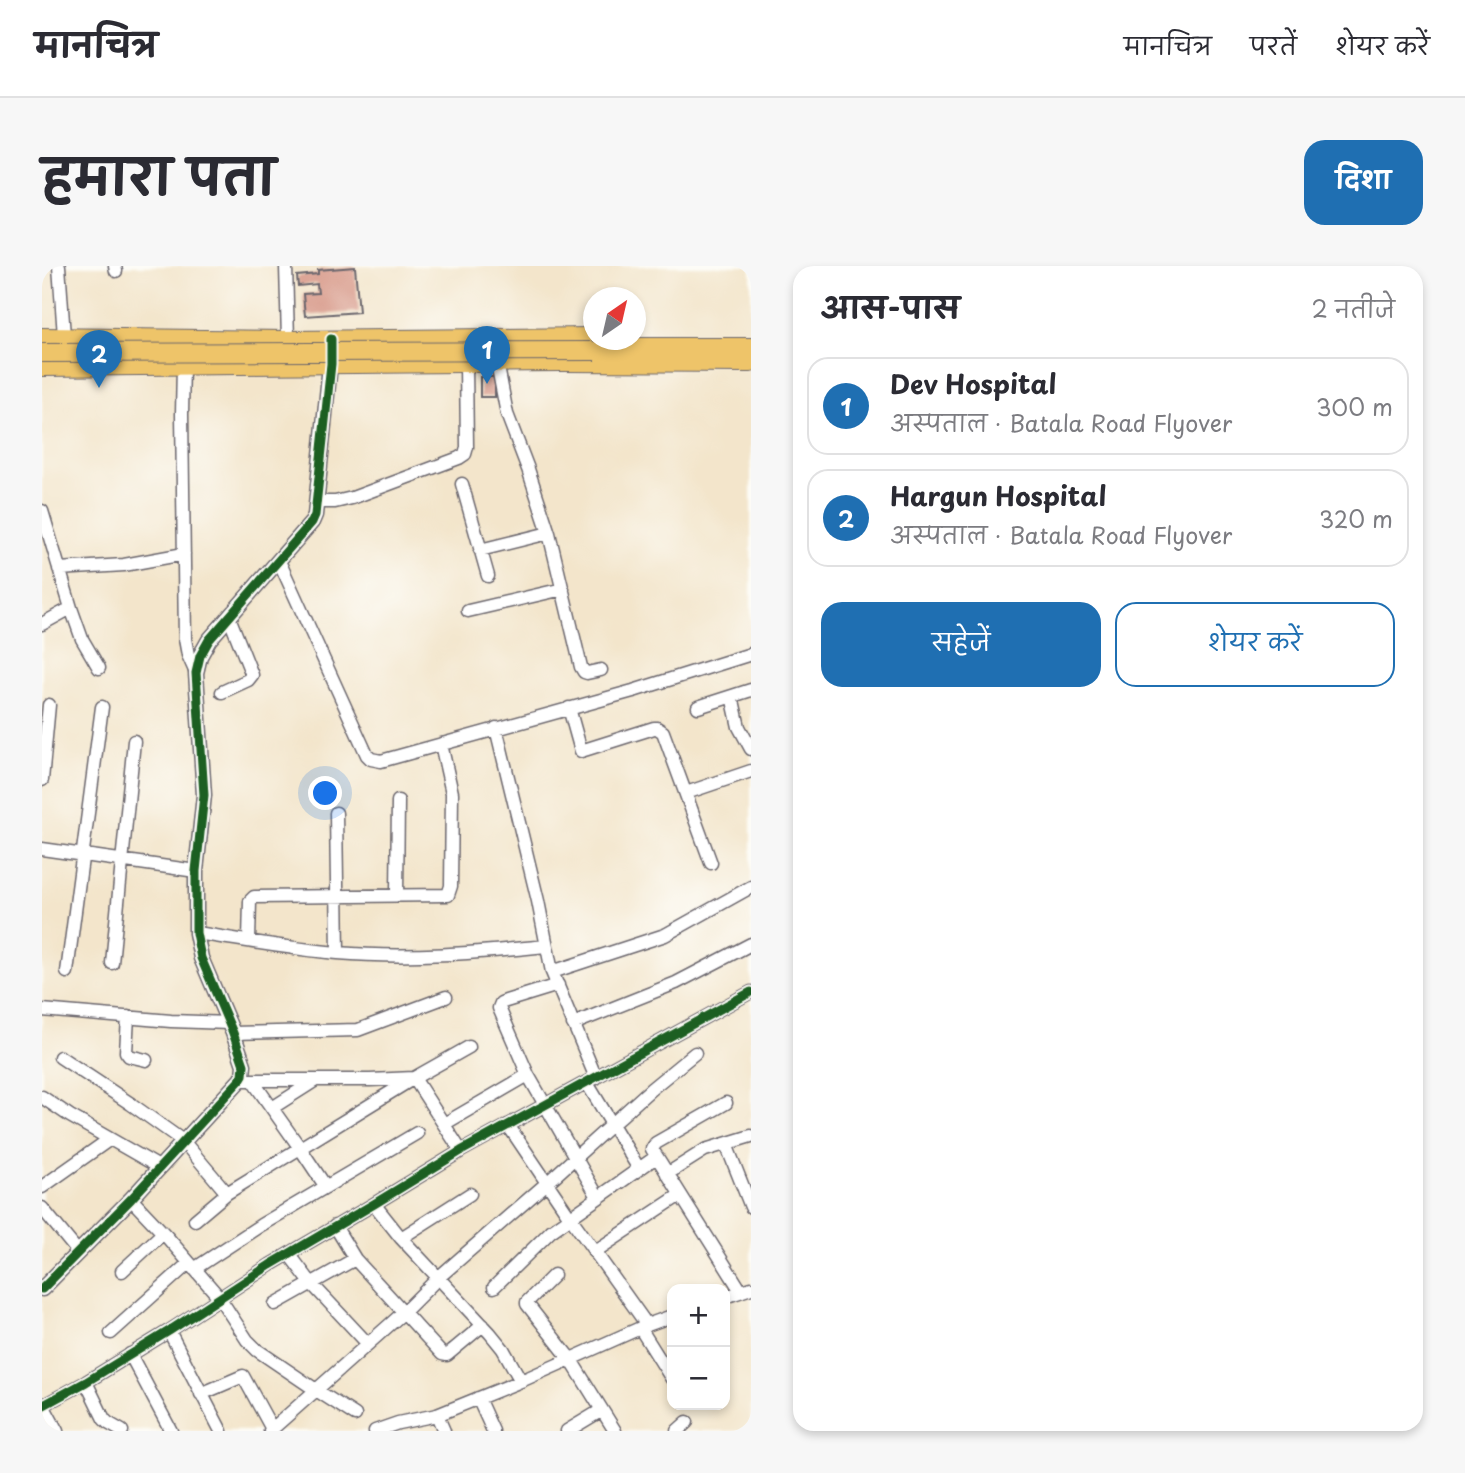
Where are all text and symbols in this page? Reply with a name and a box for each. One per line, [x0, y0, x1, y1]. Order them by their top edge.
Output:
text: मानचित्र [35, 18, 158, 68]
text: मानचित्र [1124, 27, 1212, 63]
text: परतें [1250, 27, 1297, 63]
text: शेयर करें [1335, 27, 1430, 63]
text: हमारा पता [42, 138, 276, 212]
button: दिशा [1304, 140, 1423, 225]
text: आस-पास [821, 284, 960, 329]
north arrow [583, 287, 646, 350]
text: 2 नतीजे [1312, 291, 1395, 326]
pin: 1 [464, 326, 510, 384]
pin: 2 [76, 330, 122, 388]
text: Dev Hospital [890, 364, 1057, 403]
text: 1 [841, 389, 852, 424]
text: 300 m [1316, 389, 1393, 424]
text: अस्पताल · Batala Road Flyover [890, 405, 1232, 440]
text: Hargun Hospital [890, 476, 1106, 515]
text: 2 [838, 501, 854, 536]
text: 320 m [1319, 501, 1393, 536]
text: अस्पताल · Batala Road Flyover [890, 517, 1232, 552]
button: सहेजें [821, 602, 1101, 687]
button: शेयर करें [1115, 602, 1395, 687]
your location [308, 776, 342, 810]
map controls [667, 1284, 730, 1410]
button: + [667, 1284, 730, 1347]
button: − [667, 1347, 730, 1410]

